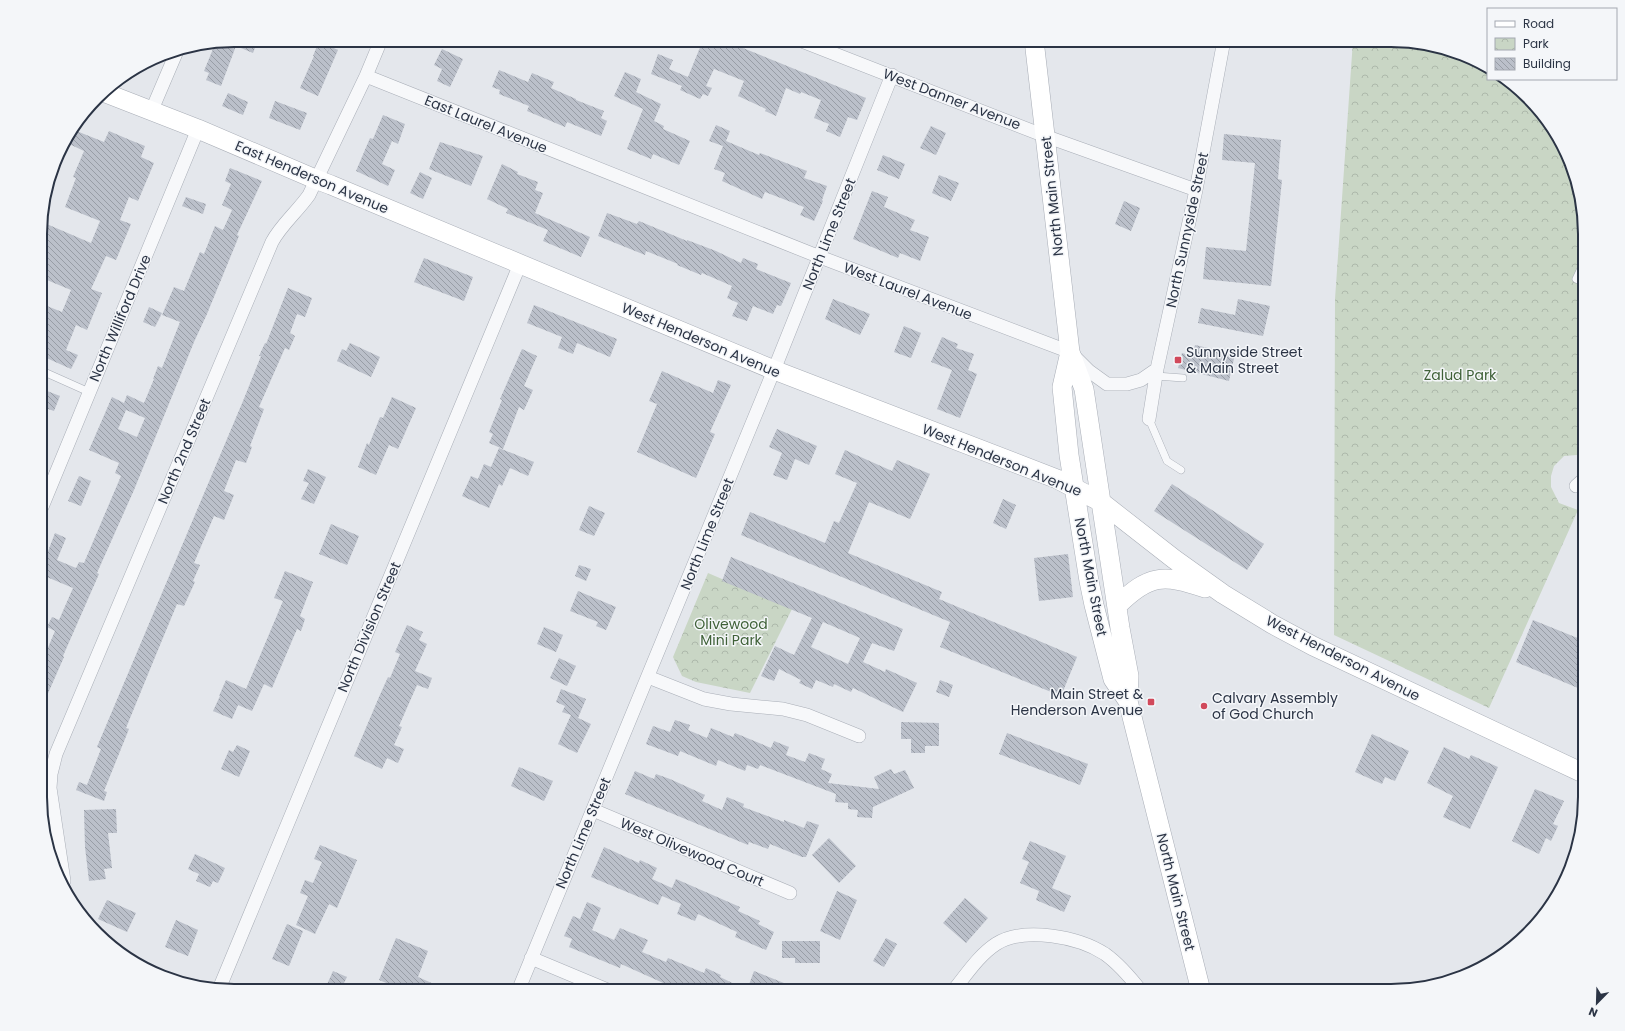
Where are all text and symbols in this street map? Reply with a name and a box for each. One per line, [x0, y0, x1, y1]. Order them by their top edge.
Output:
legend [1487, 8, 1617, 80]
text: Road [1523, 15, 1554, 32]
text: Park [1523, 35, 1550, 52]
text: Building [1523, 55, 1571, 72]
street label: West Danner Avenue [880, 64, 1024, 135]
street label: East Laurel Avenue [422, 90, 551, 158]
street label: North Main Street [1036, 135, 1068, 257]
street label: East Henderson Avenue [232, 136, 392, 219]
street label: North Sunnyside Street [1161, 150, 1213, 310]
street label: North Lime Street [797, 175, 861, 293]
street label: North Williford Drive [84, 251, 156, 385]
street label: West Laurel Avenue [841, 257, 976, 325]
street label: West Henderson Avenue [619, 297, 784, 383]
place label: Sunnyside Street & Main Street [1186, 342, 1303, 378]
marker: Sunnyside Street & Main Street [1173, 355, 1183, 365]
park label: Zalud Park [1424, 365, 1497, 385]
street label: North 2nd Street [153, 395, 215, 507]
street label: West Henderson Avenue [919, 419, 1085, 501]
street label: North Lime Street [675, 475, 739, 593]
street label: North Main Street [1070, 516, 1112, 638]
street label: North Division Street [332, 559, 406, 695]
street label: West Henderson Avenue [1262, 610, 1424, 706]
park label: Olivewood Mini Park [694, 614, 768, 650]
place label: Main Street & Henderson Avenue [1011, 684, 1144, 720]
place label: Calvary Assembly of God Church [1212, 688, 1338, 724]
marker: Main Street & Henderson Avenue [1146, 697, 1156, 707]
marker: Calvary Assembly of God Church [1199, 701, 1209, 711]
street label: North Lime Street [551, 774, 615, 892]
street label: West Olivewood Court [617, 813, 767, 891]
street label: North Main Street [1152, 831, 1200, 953]
north arrow [1577, 983, 1617, 1023]
text: N [1586, 1003, 1600, 1021]

